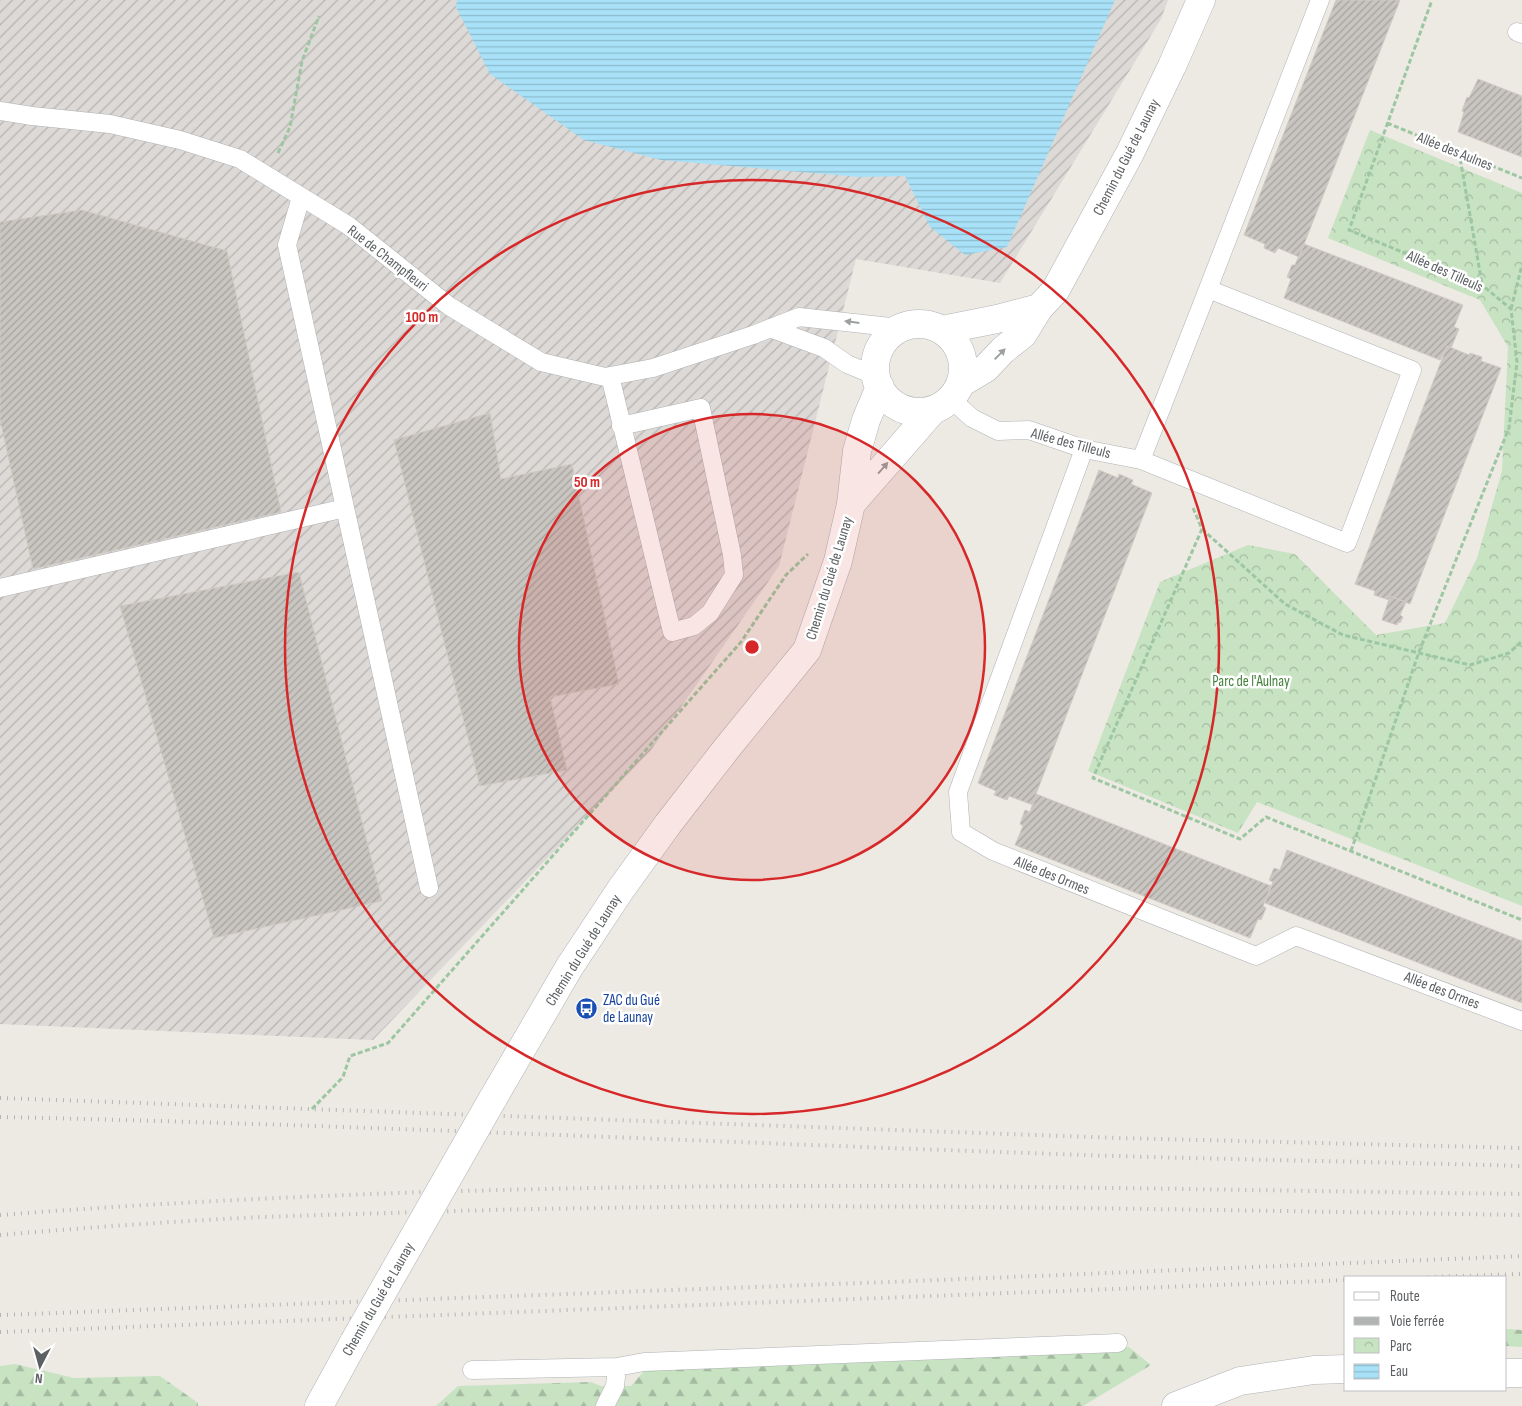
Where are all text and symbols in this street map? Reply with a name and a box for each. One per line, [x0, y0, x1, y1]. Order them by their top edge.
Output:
street label: Chemin du Gué de Launay [1089, 96, 1164, 219]
street label: Allée des Aulnes [1413, 127, 1495, 175]
street label: Rue de Champfleuri [343, 221, 432, 296]
street label: Allée des Tilleuls [1403, 246, 1486, 297]
text: 100 m [406, 308, 438, 327]
one-way arrow [843, 318, 859, 326]
one-way arrow [994, 349, 1006, 361]
street label: Allée des Tilleuls [1028, 423, 1113, 463]
one-way arrow [877, 462, 889, 474]
text: 50 m [574, 473, 600, 492]
street label: Chemin du Gué de Launay [802, 514, 857, 642]
centre of rings [743, 638, 761, 656]
park label: Parc de l'Aulnay [1212, 672, 1290, 691]
street label: Allée des Ormes [1010, 851, 1092, 899]
street label: Chemin du Gué de Launay [541, 891, 626, 1010]
street label: Allée des Ormes [1400, 967, 1482, 1014]
place label: ZAC du Gué de Launay [603, 991, 660, 1027]
bus stop icon: ZAC du Gué de Launay [575, 997, 599, 1021]
street label: Chemin du Gué de Launay [338, 1239, 419, 1360]
legend [1344, 1276, 1507, 1391]
text: Route [1390, 1287, 1420, 1306]
text: Voie ferrée [1390, 1312, 1444, 1331]
text: Parc [1390, 1337, 1412, 1356]
north arrow [15, 1341, 65, 1391]
text: Eau [1390, 1362, 1408, 1381]
text: N [34, 1370, 43, 1387]

